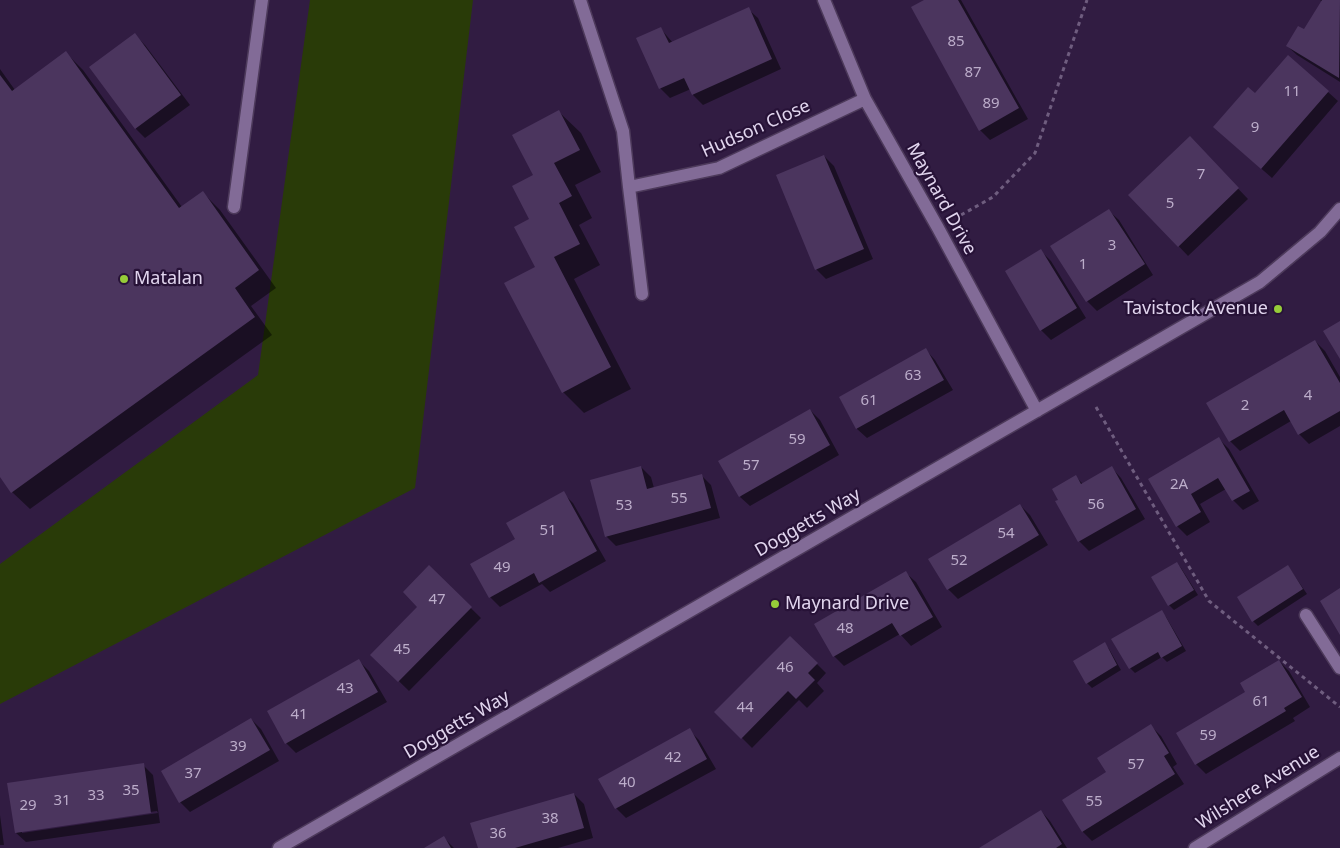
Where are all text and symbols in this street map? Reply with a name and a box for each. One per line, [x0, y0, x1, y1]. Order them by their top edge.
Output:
house number: 85 [947, 33, 965, 51]
house number: 87 [964, 64, 982, 82]
house number: 11 [1283, 83, 1301, 101]
street label: Hudson Close [698, 95, 814, 163]
house number: 89 [982, 95, 1000, 113]
house number: 9 [1251, 119, 1259, 137]
street label: Maynard Drive [901, 139, 981, 259]
house number: 7 [1197, 166, 1205, 184]
house number: 5 [1166, 195, 1174, 213]
house number: 3 [1108, 237, 1116, 255]
house number: 1 [1079, 256, 1087, 274]
place label: Matalan [134, 268, 203, 290]
marker: Matalan [118, 273, 130, 285]
place label: Tavistock Avenue [1123, 298, 1268, 320]
marker: Tavistock Avenue [1272, 303, 1284, 315]
house number: 63 [904, 367, 922, 385]
house number: 4 [1304, 387, 1312, 405]
house number: 61 [860, 392, 878, 410]
house number: 2 [1241, 397, 1249, 415]
house number: 59 [788, 431, 806, 449]
house number: 57 [742, 457, 760, 475]
house number: 2A [1170, 476, 1188, 494]
street label: Doggetts Way [751, 484, 865, 562]
house number: 55 [670, 490, 688, 508]
house number: 56 [1087, 496, 1105, 514]
house number: 53 [615, 497, 633, 515]
house number: 51 [539, 522, 557, 540]
house number: 54 [997, 525, 1015, 543]
house number: 52 [950, 552, 968, 570]
house number: 49 [493, 559, 511, 577]
house number: 47 [428, 591, 446, 609]
place label: Maynard Drive [785, 593, 909, 615]
marker: Maynard Drive [769, 598, 781, 610]
house number: 48 [836, 620, 854, 638]
house number: 45 [393, 641, 411, 659]
house number: 46 [776, 659, 794, 677]
house number: 43 [336, 680, 354, 698]
street label: Doggetts Way [400, 686, 514, 764]
house number: 61 [1252, 693, 1270, 711]
house number: 44 [736, 699, 754, 717]
house number: 41 [290, 706, 308, 724]
house number: 59 [1199, 727, 1217, 745]
house number: 39 [229, 738, 247, 756]
street label: Wilshere Avenue [1192, 741, 1324, 835]
house number: 42 [664, 749, 682, 767]
house number: 57 [1127, 756, 1145, 774]
house number: 37 [184, 765, 202, 783]
house number: 40 [618, 774, 636, 792]
house number: 35 [122, 782, 140, 800]
house number: 33 [87, 787, 105, 805]
house number: 31 [53, 792, 71, 810]
house number: 55 [1085, 793, 1103, 811]
house number: 29 [19, 797, 37, 815]
house number: 38 [541, 810, 559, 828]
house number: 36 [489, 825, 507, 843]

